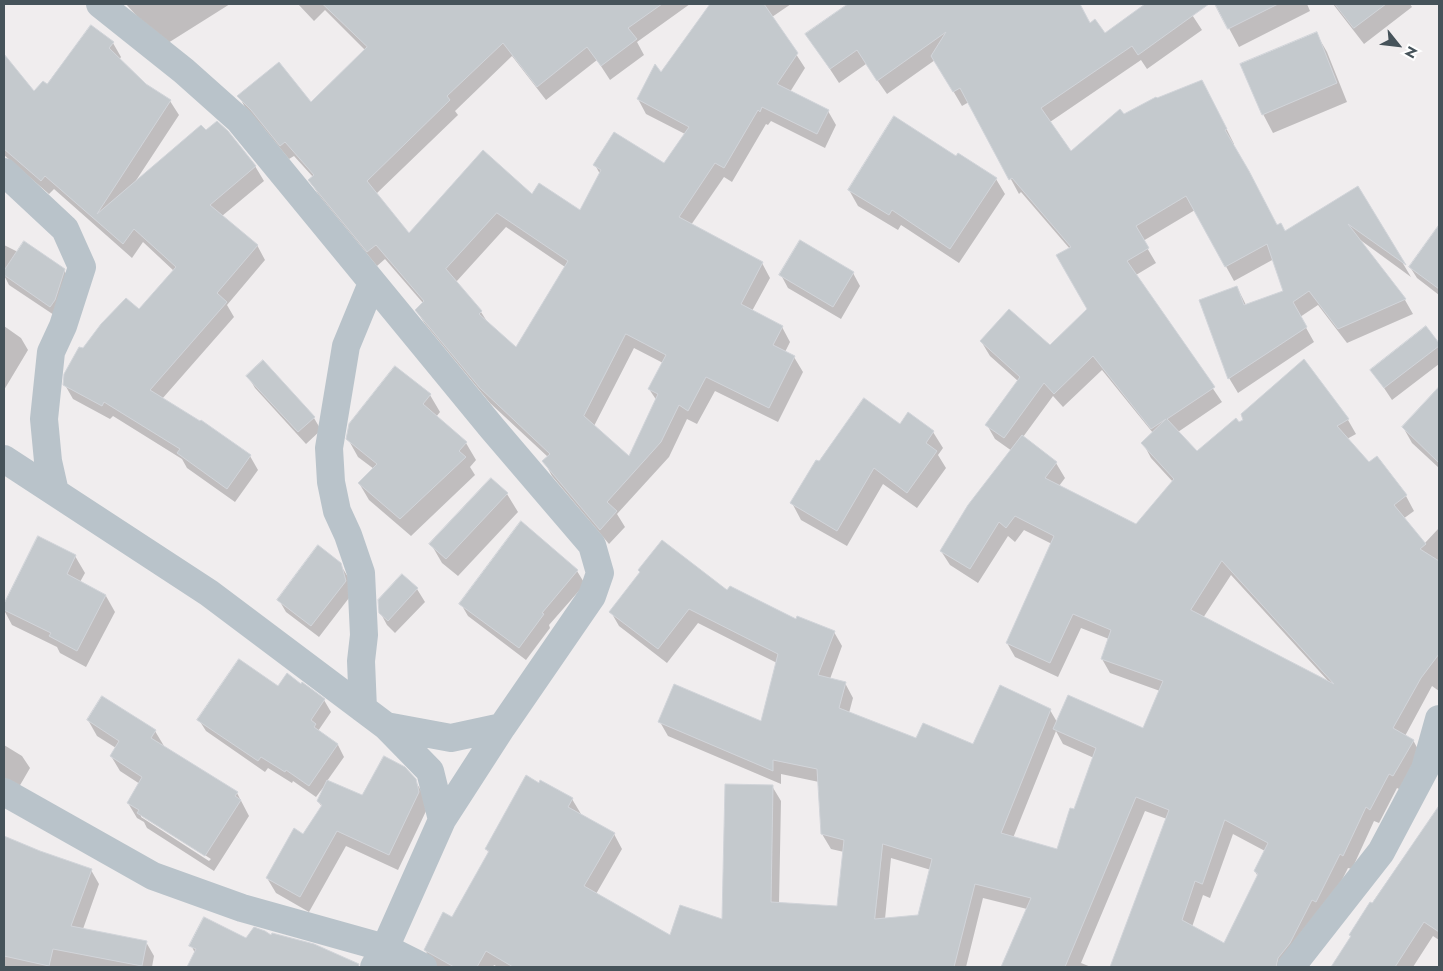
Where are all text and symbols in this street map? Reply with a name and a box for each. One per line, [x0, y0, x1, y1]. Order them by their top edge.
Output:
north arrow [1373, 20, 1423, 70]
text: N [1400, 43, 1423, 62]

